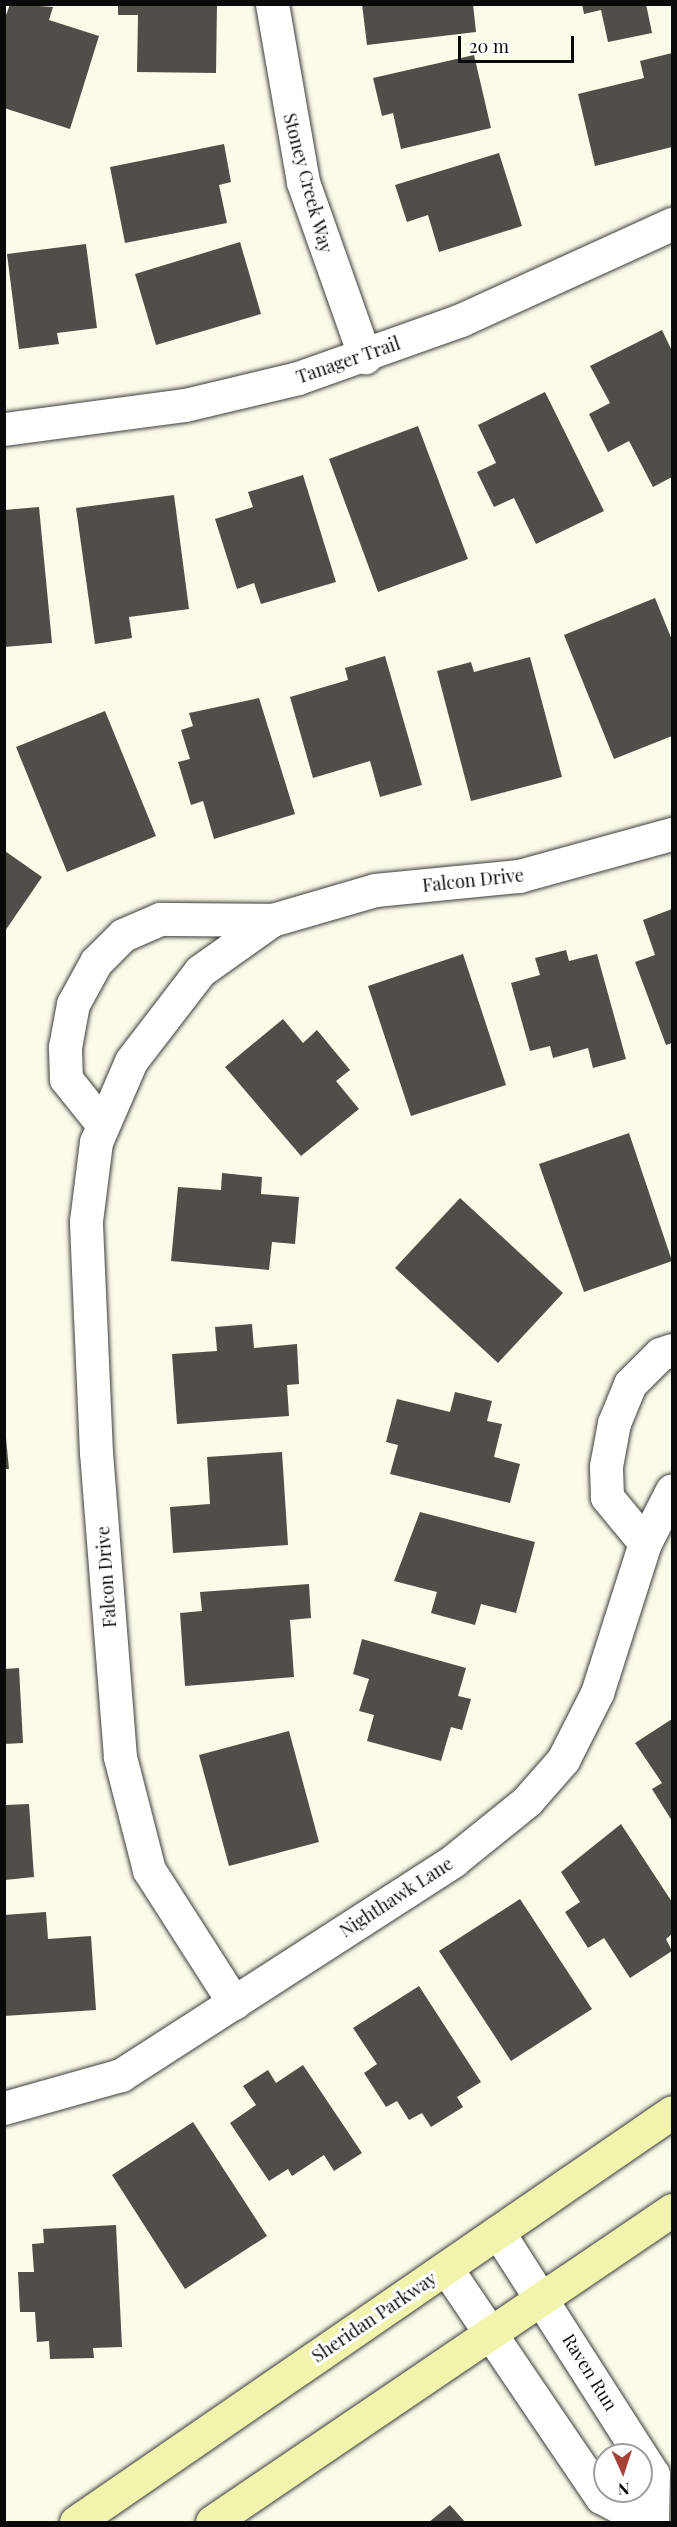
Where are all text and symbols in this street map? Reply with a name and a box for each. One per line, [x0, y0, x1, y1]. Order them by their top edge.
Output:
scale bar [461, 24, 576, 62]
text: 20 m [469, 34, 509, 58]
street label: Stoney Creek Way [279, 110, 337, 256]
street label: Tanager Trail [293, 332, 403, 388]
street label: Falcon Drive [421, 864, 525, 896]
street label: Falcon Drive [92, 1525, 120, 1629]
street label: Nighthawk Lane [335, 1852, 457, 1942]
street label: Sheridan Parkway [307, 2267, 441, 2367]
street label: Raven Run [558, 2330, 622, 2414]
north arrow [593, 2443, 653, 2503]
text: N [618, 2479, 630, 2500]

